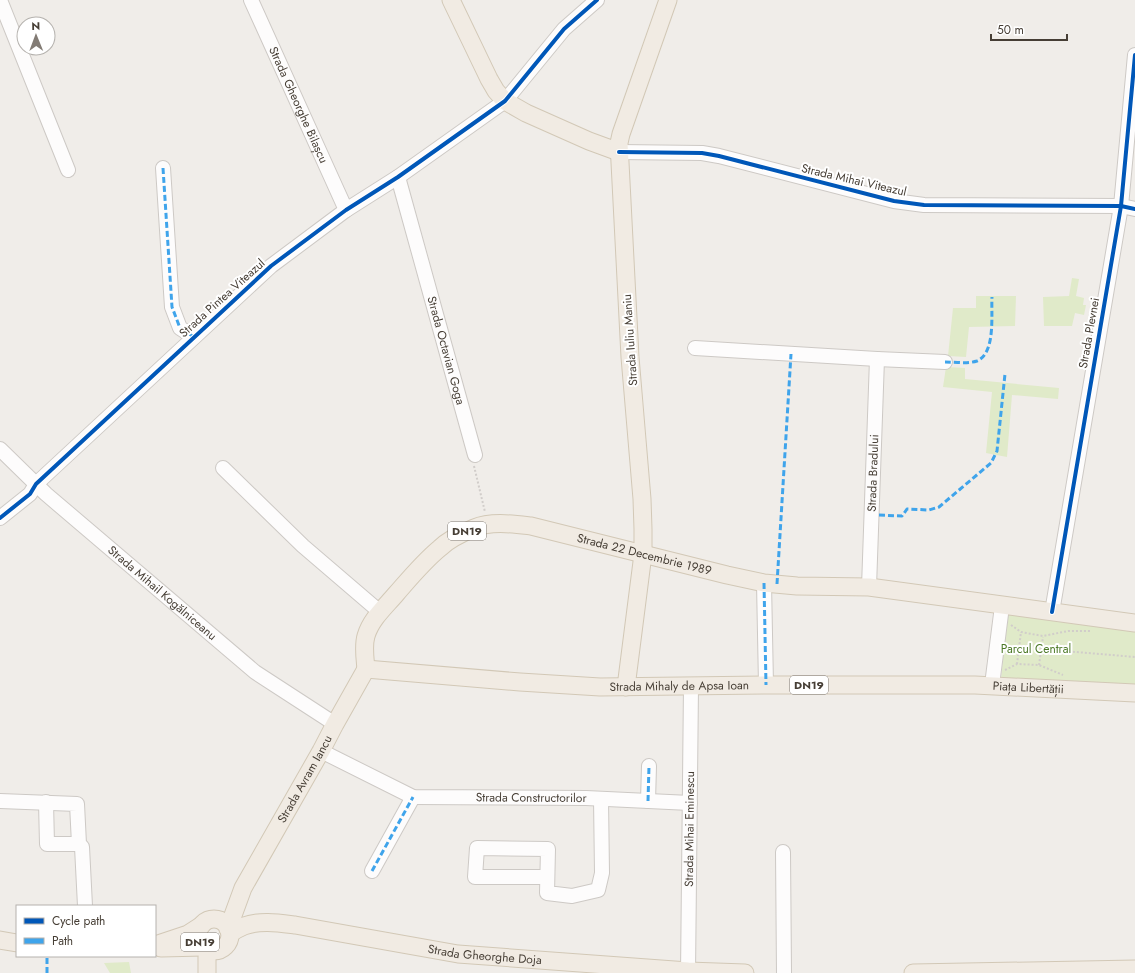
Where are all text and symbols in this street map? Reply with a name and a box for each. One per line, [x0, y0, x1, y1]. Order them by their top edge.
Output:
north arrow [16, 16, 56, 56]
scale bar [991, 16, 1067, 42]
text: N [31, 18, 40, 34]
text: 50 m [997, 21, 1024, 39]
street label: Strada Gheorghe Bilașcu [264, 44, 333, 166]
street label: Strada Mihai Viteazul [800, 159, 908, 201]
street label: Strada Pintea Viteazul [175, 254, 269, 342]
street label: Strada Octavian Goga [422, 294, 470, 407]
street label: Strada Iuliu Maniu [618, 294, 642, 386]
street label: Strada Plevnei [1074, 296, 1104, 370]
street label: Strada Bradului [863, 434, 883, 512]
road number: DN19 [448, 522, 486, 540]
street label: Strada 22 Decembrie 1989 [575, 529, 714, 580]
street label: Strada Mihail Kogălniceanu [104, 541, 221, 645]
park label: Parcul Central [1001, 640, 1071, 658]
street label: Strada Mihaly de Apsa Ioan [609, 676, 749, 696]
road number: DN19 [790, 676, 828, 694]
street label: Piața Libertății [992, 677, 1064, 698]
street label: Strada Avram Iancu [273, 732, 337, 826]
street label: Strada Mihai Eminescu [680, 771, 699, 887]
street label: Strada Constructorilor [476, 788, 587, 807]
legend [16, 905, 156, 957]
text: Cycle path [52, 912, 105, 930]
text: Path [52, 932, 73, 950]
road number: DN19 [181, 933, 219, 951]
street label: Strada Gheorghe Doja [426, 940, 543, 969]

